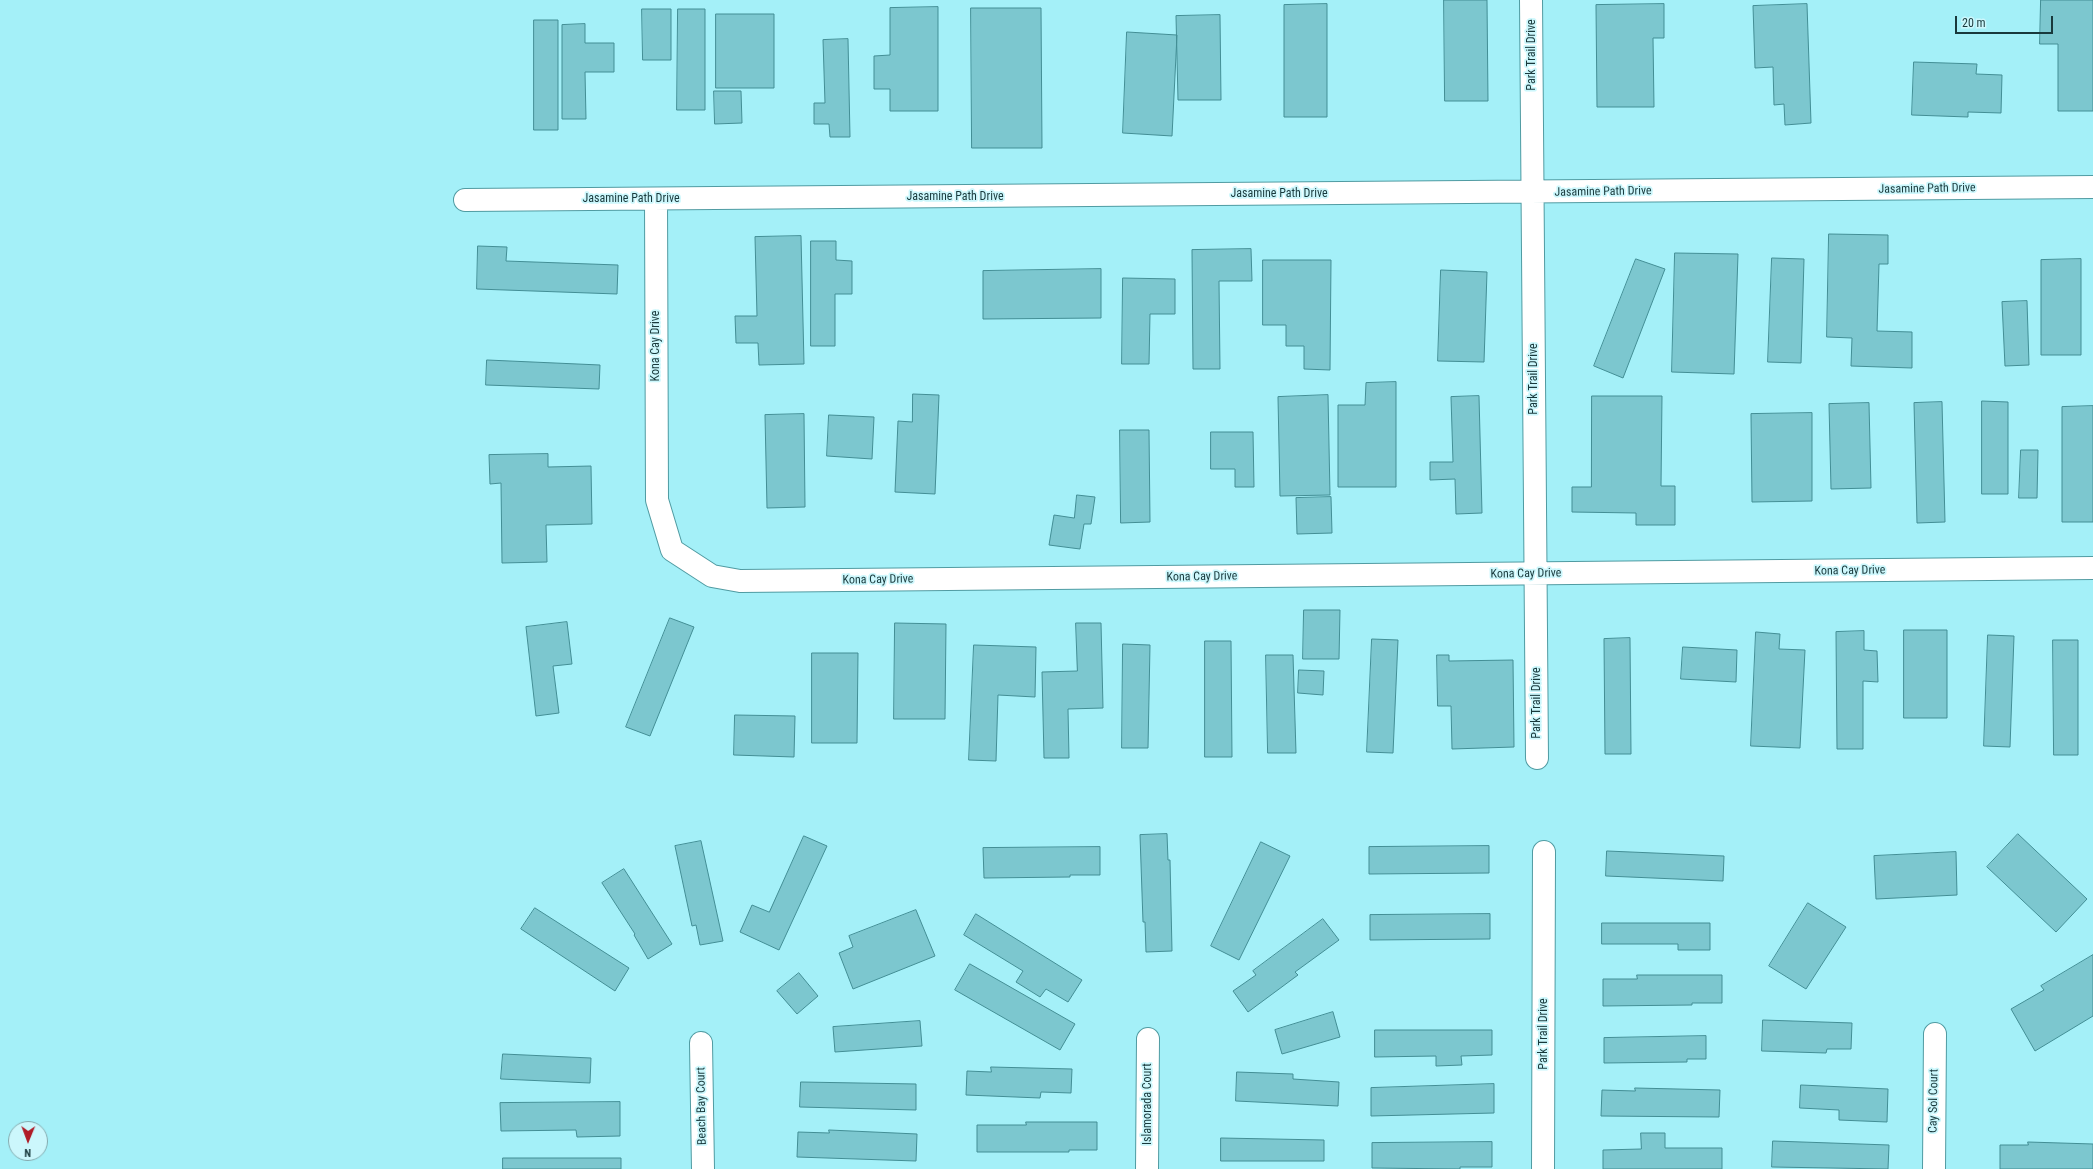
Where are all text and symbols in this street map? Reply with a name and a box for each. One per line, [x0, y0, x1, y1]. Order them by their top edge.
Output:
scale bar [1957, 8, 2055, 34]
text: 20 m [1962, 16, 1986, 30]
street label: Park Trail Drive [1525, 19, 1539, 91]
street label: Jasamine Path Drive [1878, 181, 1976, 197]
street label: Jasamine Path Drive [1554, 184, 1652, 200]
street label: Jasamine Path Drive [1230, 187, 1328, 201]
street label: Jasamine Path Drive [906, 190, 1004, 204]
street label: Jasamine Path Drive [582, 192, 680, 206]
street label: Kona Cay Drive [649, 311, 663, 381]
street label: Park Trail Drive [1527, 343, 1541, 415]
street label: Kona Cay Drive [1814, 563, 1886, 579]
street label: Kona Cay Drive [1490, 566, 1562, 582]
street label: Kona Cay Drive [1166, 569, 1238, 585]
street label: Kona Cay Drive [842, 572, 914, 588]
street label: Park Trail Drive [1530, 667, 1544, 739]
street label: Park Trail Drive [1537, 998, 1551, 1070]
street label: Islamorada Court [1141, 1063, 1155, 1145]
street label: Beach Bay Court [694, 1067, 710, 1145]
street label: Cay Sol Court [1926, 1069, 1942, 1133]
north arrow [8, 1121, 48, 1161]
text: N [24, 1146, 31, 1159]

